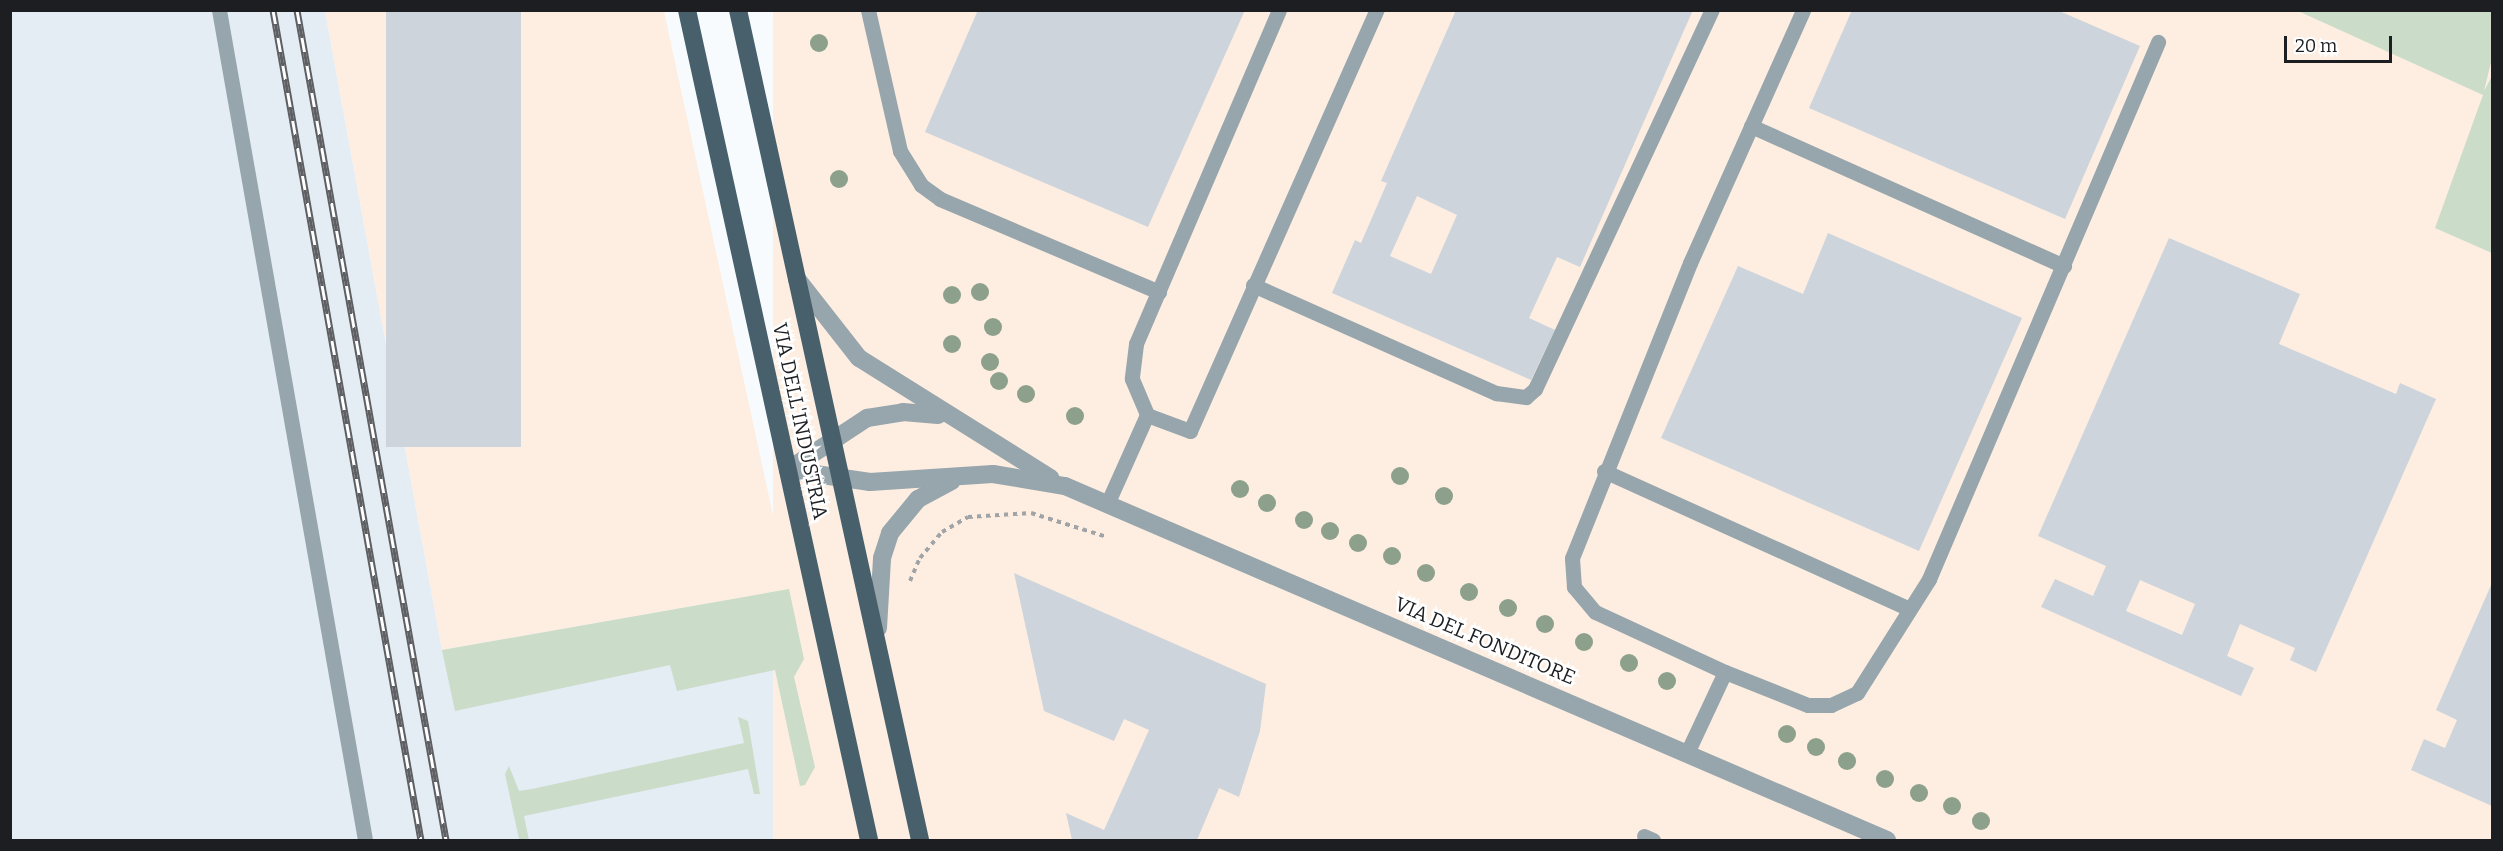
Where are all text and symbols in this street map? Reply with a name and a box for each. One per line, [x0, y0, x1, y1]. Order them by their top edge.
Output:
scale bar [2287, 24, 2395, 62]
text: 20 m [2295, 35, 2337, 57]
street label: VIA DELL'INDUSTRIA [767, 321, 833, 521]
street label: VIA DEL FONDITORE [1391, 592, 1579, 690]

